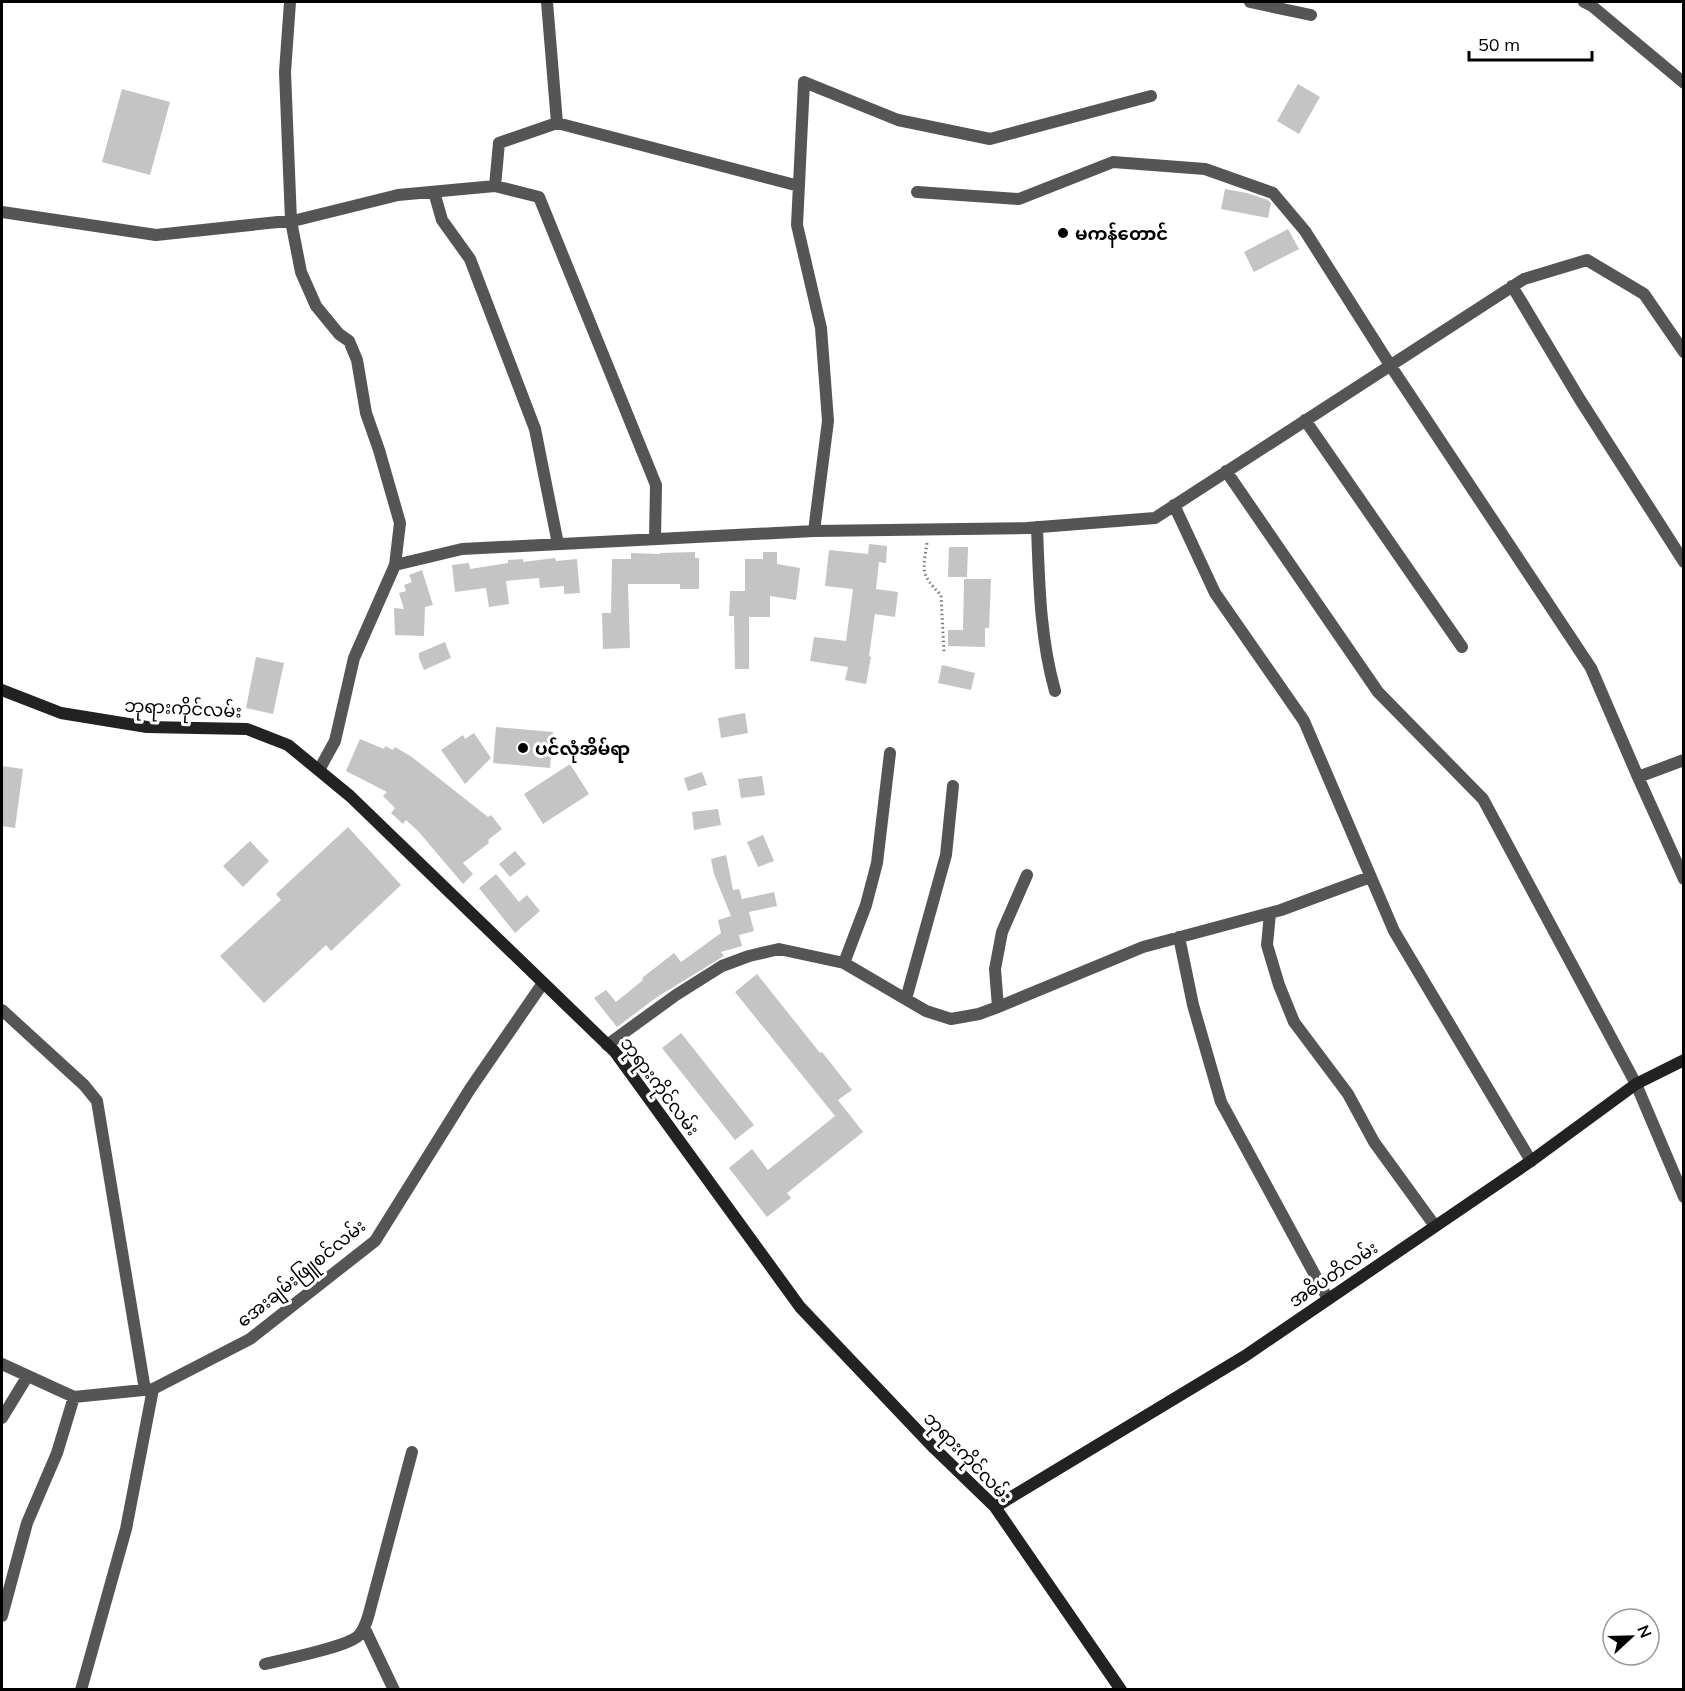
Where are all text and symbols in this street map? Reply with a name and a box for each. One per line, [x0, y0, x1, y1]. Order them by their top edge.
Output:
scale bar [1469, 24, 1592, 62]
text: 50 m [1478, 33, 1520, 56]
place label: မကန်တောင် [1075, 222, 1168, 248]
marker: မကန်တောင် [1056, 226, 1070, 240]
street label: ဘုရားကိုင်လမ်း [123, 691, 242, 727]
place label: ပင်လုံအိမ်ရာ [535, 737, 630, 763]
marker: ပင်လုံအိမ်ရာ [516, 741, 530, 755]
street label: ဘုရားကိုင်လမ်း [612, 1031, 706, 1142]
street label: အေးချမ်းဖြူစင်လမ်း [231, 1213, 372, 1335]
street label: အဓိပတိလမ်း [1283, 1234, 1382, 1312]
street label: ဘုရားကိုင်လမ်း [916, 1405, 1019, 1510]
north arrow [1601, 1607, 1661, 1667]
text: N [1633, 1622, 1656, 1641]

